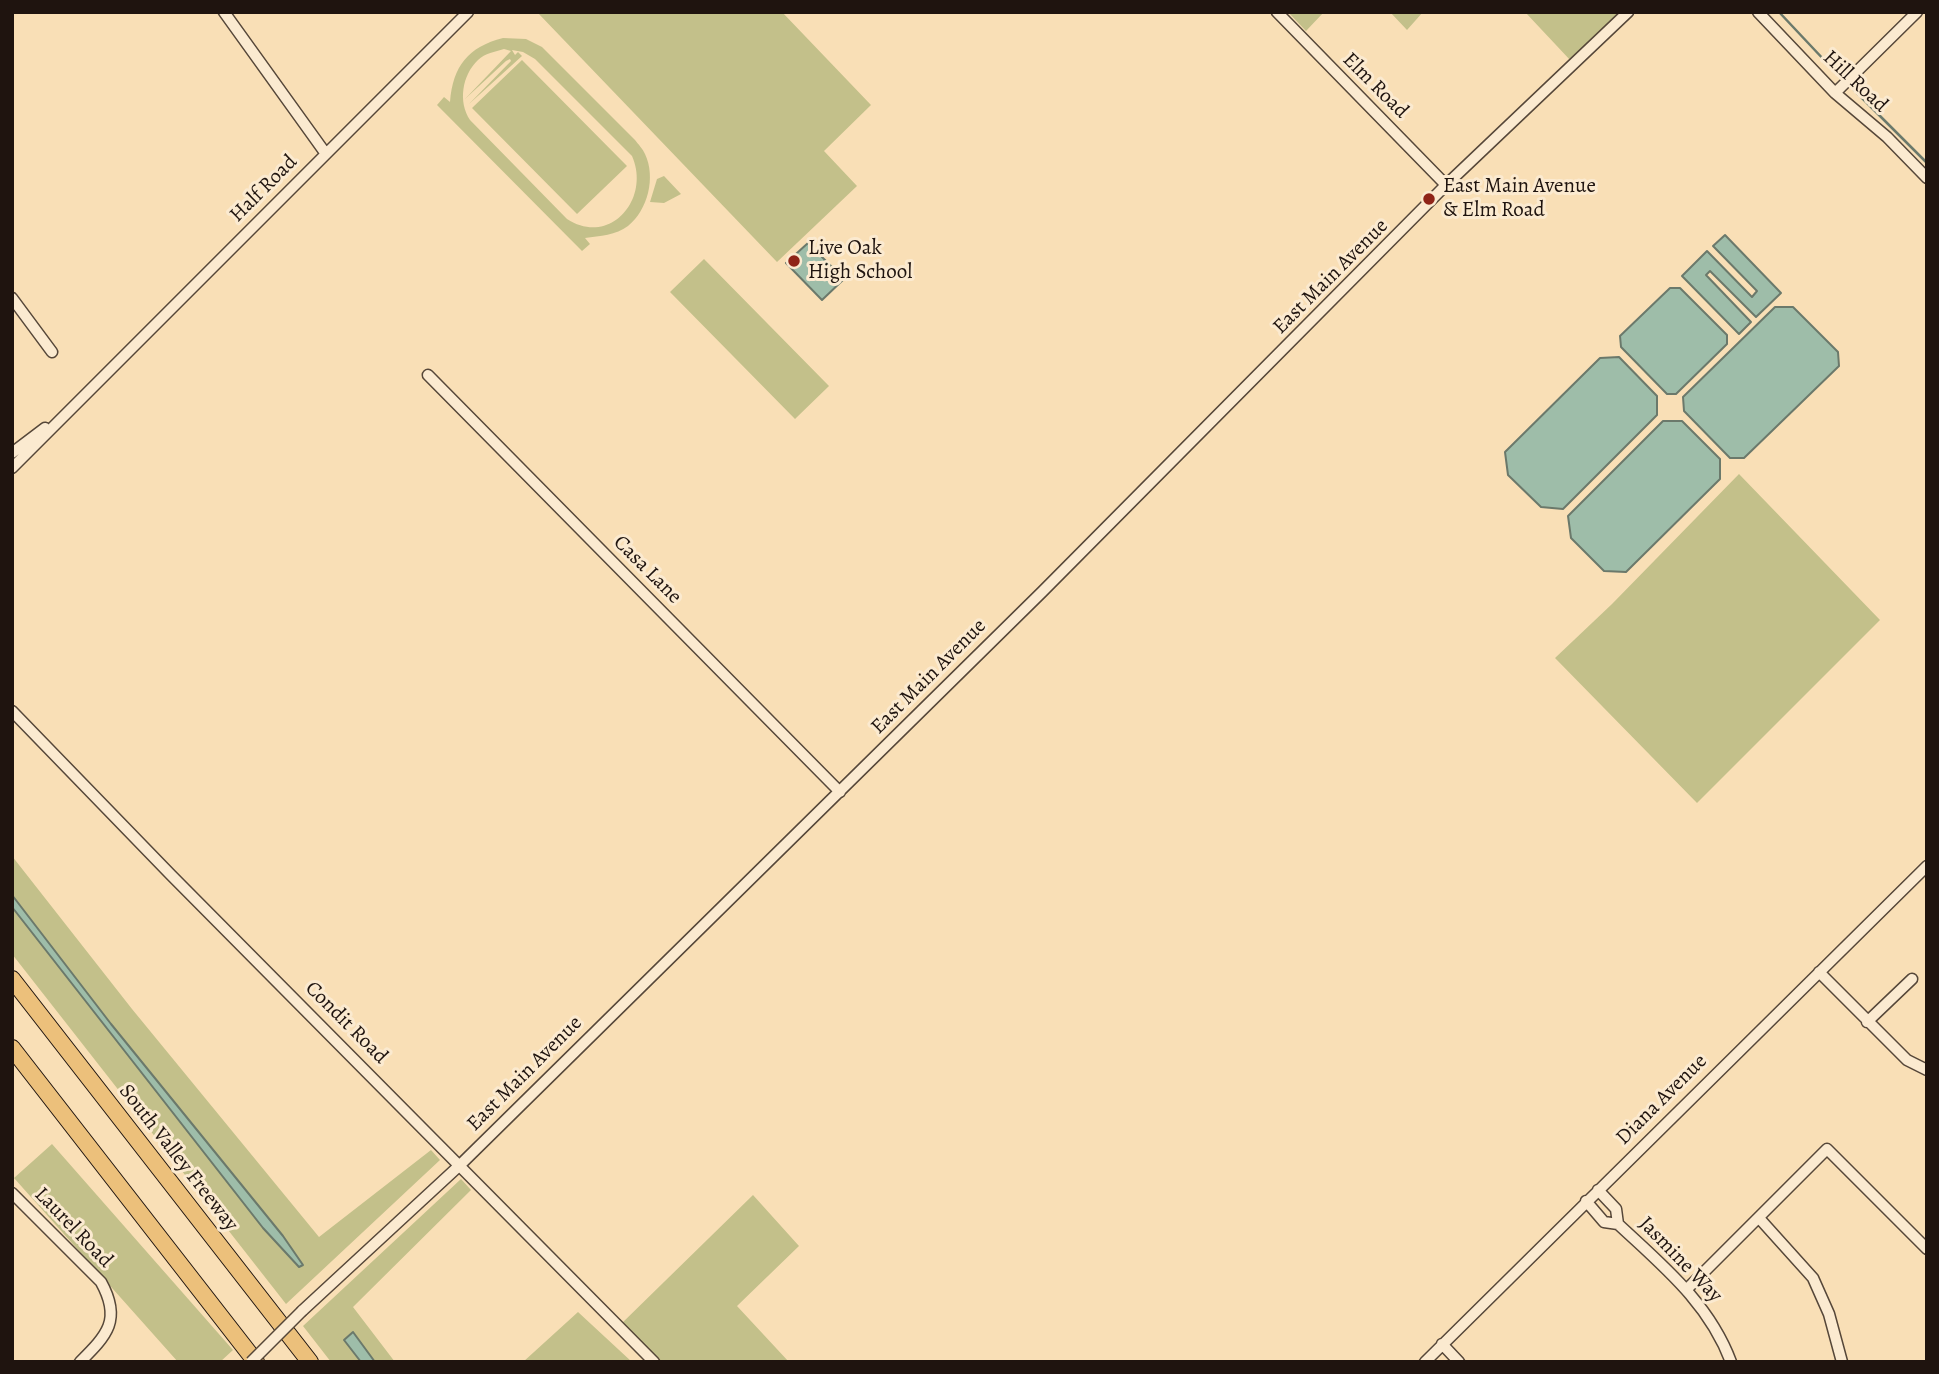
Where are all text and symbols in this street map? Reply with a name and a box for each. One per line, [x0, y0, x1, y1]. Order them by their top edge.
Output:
street label: Hill Road [1817, 46, 1893, 118]
street label: Elm Road [1337, 48, 1413, 124]
street label: Half Road [225, 150, 303, 228]
place label: East Main Avenue & Elm Road [1443, 174, 1596, 224]
marker: East Main Avenue & Elm Road [1421, 191, 1437, 207]
street label: East Main Avenue [1268, 214, 1394, 340]
place label: Live Oak High School [808, 236, 912, 286]
marker: Live Oak High School [786, 253, 802, 269]
street label: Casa Lane [607, 530, 687, 610]
street label: East Main Avenue [866, 614, 992, 740]
street label: Condit Road [299, 976, 393, 1070]
street label: East Main Avenue [462, 1011, 588, 1137]
street label: Diana Avenue [1611, 1049, 1713, 1151]
street label: South Valley Freeway [113, 1080, 243, 1236]
street label: Laurel Road [28, 1183, 118, 1273]
street label: Jasmine Way [1633, 1212, 1727, 1308]

